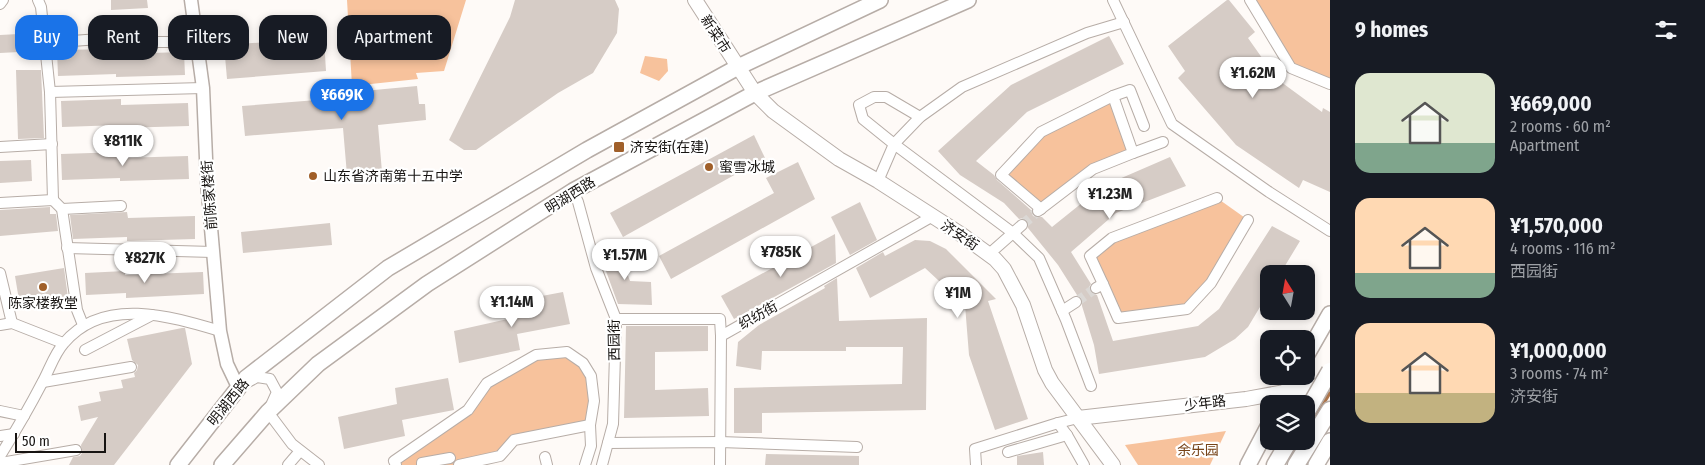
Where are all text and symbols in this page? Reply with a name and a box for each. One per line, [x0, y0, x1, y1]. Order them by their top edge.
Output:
street label: 新菜市 [697, 12, 734, 57]
chip: Buy [15, 15, 78, 60]
chip: Rent [88, 15, 158, 60]
chip: Filters [168, 15, 249, 60]
chip: New [259, 15, 327, 60]
chip: Apartment [337, 15, 451, 60]
icon: filters [1652, 16, 1680, 44]
text: 9 homes [1355, 17, 1428, 43]
pin: ¥1.62M [1212, 56, 1294, 99]
text: ¥1.62M [1230, 63, 1276, 82]
pin: ¥669K [307, 78, 377, 121]
text: ¥669K [321, 85, 363, 104]
text: ¥669,000 [1510, 91, 1592, 117]
icon: home [1395, 93, 1455, 153]
text: 2 rooms · 60 m² [1510, 117, 1611, 136]
pin: ¥811K [88, 124, 158, 167]
text: ¥811K [104, 131, 142, 150]
text: Apartment [1510, 136, 1579, 155]
place label: 济安街(在建) [630, 139, 708, 156]
marker: 济安街(在建) [612, 140, 626, 154]
street label: 前陈家楼街 [199, 159, 220, 230]
place label: 蜜雪冰城 [719, 159, 775, 176]
marker: 蜜雪冰城 [703, 161, 715, 173]
place label: 山东省济南第十五中学 [323, 168, 463, 185]
marker: 山东省济南第十五中学 [307, 170, 319, 182]
street label: 明湖西路 [542, 173, 599, 217]
pin: ¥1.23M [1069, 178, 1151, 220]
text: ¥1.23M [1088, 184, 1132, 203]
text: ¥1,570,000 [1510, 213, 1603, 239]
street label: 济安街 [938, 217, 982, 254]
icon: home [1395, 218, 1455, 278]
pin: ¥785K [746, 236, 816, 278]
pin: ¥1.57M [584, 238, 666, 281]
text: 4 rooms · 116 m² [1510, 239, 1616, 258]
pin: ¥827K [110, 242, 180, 284]
text: ¥785K [761, 242, 801, 261]
text: ¥1.57M [603, 245, 647, 264]
text: ¥827K [125, 248, 165, 267]
text: 西园街 [1510, 262, 1558, 281]
north arrow [1260, 265, 1315, 320]
map controls [1260, 265, 1315, 450]
pin: ¥1M [934, 276, 982, 319]
marker: 陈家楼教堂 [37, 281, 49, 293]
text: ¥1M [945, 283, 971, 302]
pin: ¥1.14M [471, 286, 553, 328]
text: ¥1.14M [490, 292, 534, 311]
place label: 陈家楼教堂 [8, 295, 78, 312]
street label: 织纺街 [736, 298, 781, 333]
street label: 西园街 [606, 319, 623, 361]
button: locate [1260, 330, 1315, 385]
text: ¥1,000,000 [1510, 338, 1607, 364]
icon: home [1395, 343, 1455, 403]
text: 3 rooms · 74 m² [1510, 364, 1608, 383]
street label: 明湖西路 [204, 375, 253, 429]
text: 济安街 [1510, 387, 1558, 406]
street label: 少年路 [1183, 393, 1227, 414]
button: layers [1260, 395, 1315, 450]
scale bar [15, 430, 106, 453]
text: 50 m [22, 433, 50, 450]
park label: 余乐园 [1177, 442, 1219, 459]

